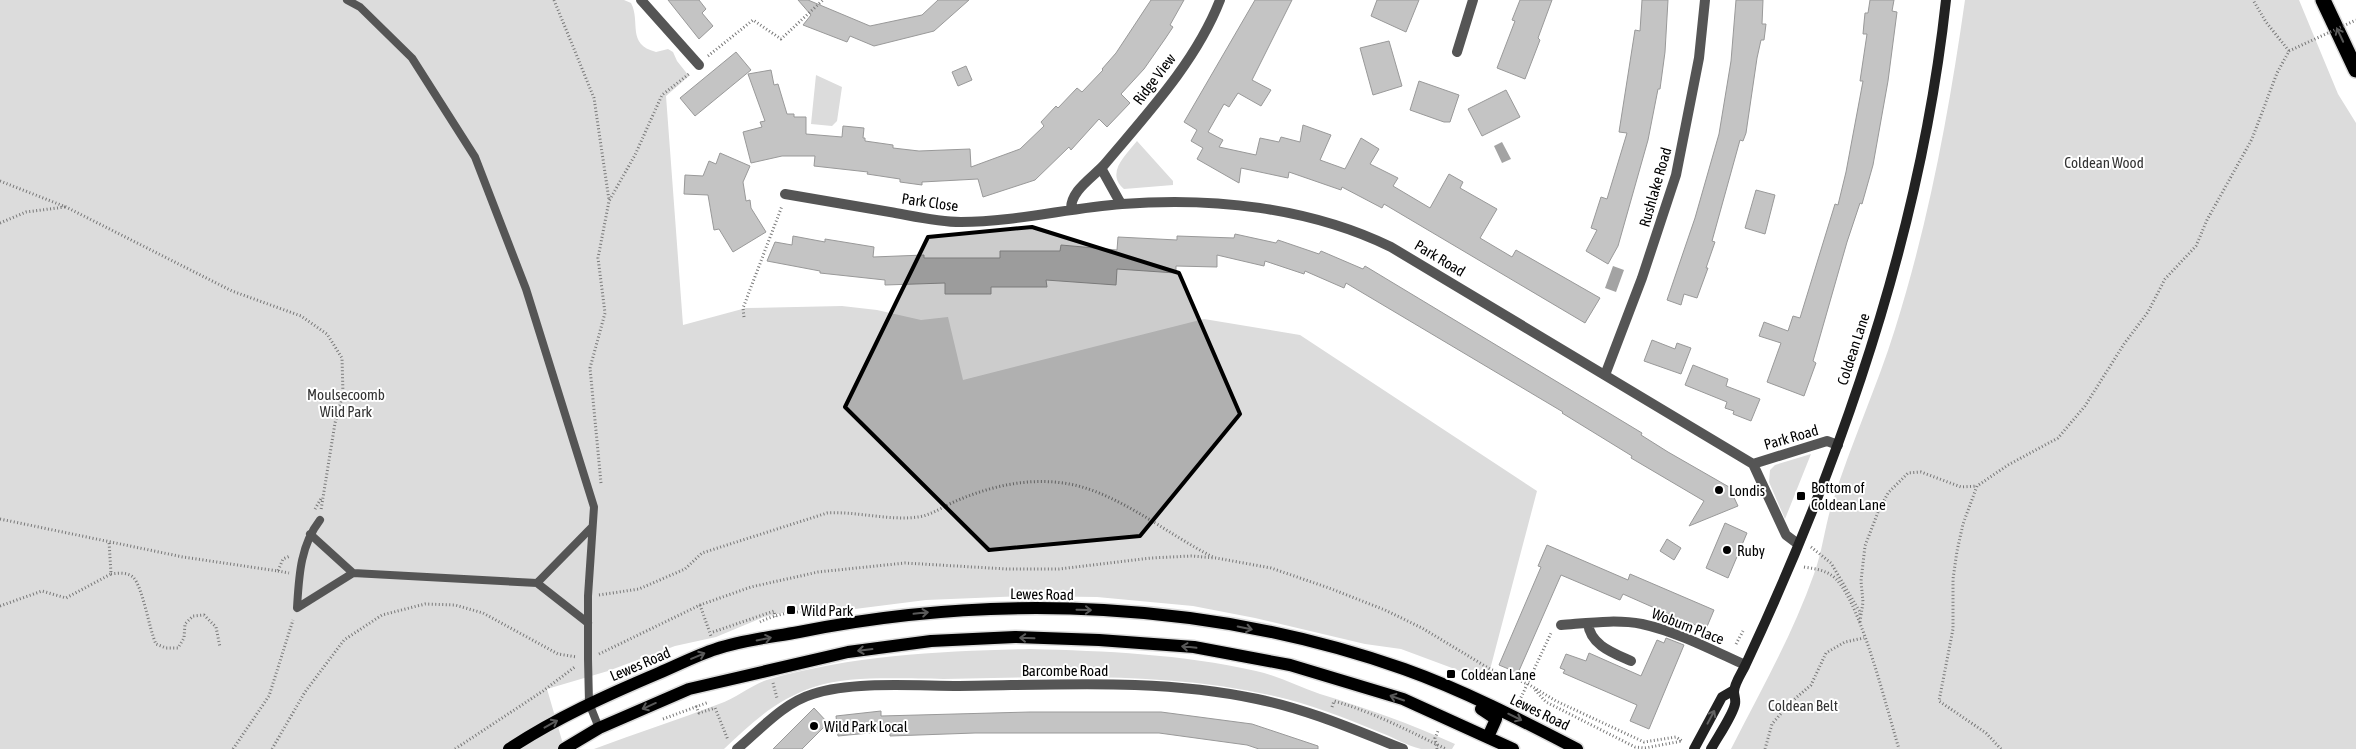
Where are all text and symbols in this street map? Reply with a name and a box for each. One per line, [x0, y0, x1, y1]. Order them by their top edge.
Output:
one-way arrow [2334, 28, 2344, 43]
street label: Ridge View [1129, 50, 1179, 108]
street label: Rushlake Road [1636, 145, 1674, 229]
park label: Coldean Wood [2064, 154, 2144, 171]
street label: Park Close [901, 190, 960, 214]
street label: Park Road [1412, 236, 1468, 280]
street label: Coldean Lane [1833, 311, 1873, 387]
park label: Moulsecoomb Wild Park [307, 386, 385, 420]
street label: Park Road [1762, 421, 1820, 453]
place label: Bottom of Coldean Lane [1811, 479, 1886, 513]
place label: Londis [1729, 482, 1765, 499]
marker: Londis [1713, 484, 1725, 496]
marker: Bottom of Coldean Lane [1795, 490, 1807, 502]
place label: Ruby [1737, 542, 1765, 559]
marker: Ruby [1721, 544, 1733, 556]
street label: Lewes Road [1010, 585, 1074, 603]
place label: Wild Park [801, 602, 854, 619]
marker: Wild Park [785, 604, 797, 616]
street label: Woburn Place [1649, 604, 1727, 648]
one-way arrow [1075, 605, 1091, 615]
one-way arrow [913, 608, 929, 618]
one-way arrow [1236, 624, 1252, 633]
one-way arrow [755, 633, 771, 643]
one-way arrow [1019, 633, 1036, 643]
one-way arrow [1181, 642, 1197, 652]
street label: Lewes Road [607, 644, 673, 684]
one-way arrow [857, 645, 873, 655]
one-way arrow [690, 651, 705, 661]
street label: Barcombe Road [1022, 662, 1108, 679]
place label: Coldean Lane [1461, 666, 1536, 683]
marker: Coldean Lane [1445, 668, 1457, 680]
street label: Lewes Road [1507, 690, 1573, 734]
one-way arrow [1390, 693, 1406, 702]
park label: Coldean Belt [1768, 697, 1838, 714]
one-way arrow [642, 702, 657, 712]
one-way arrow [1707, 710, 1717, 724]
one-way arrow [1507, 712, 1522, 722]
place label: Wild Park Local [824, 718, 908, 735]
one-way arrow [543, 719, 557, 729]
marker: Wild Park Local [808, 720, 820, 732]

